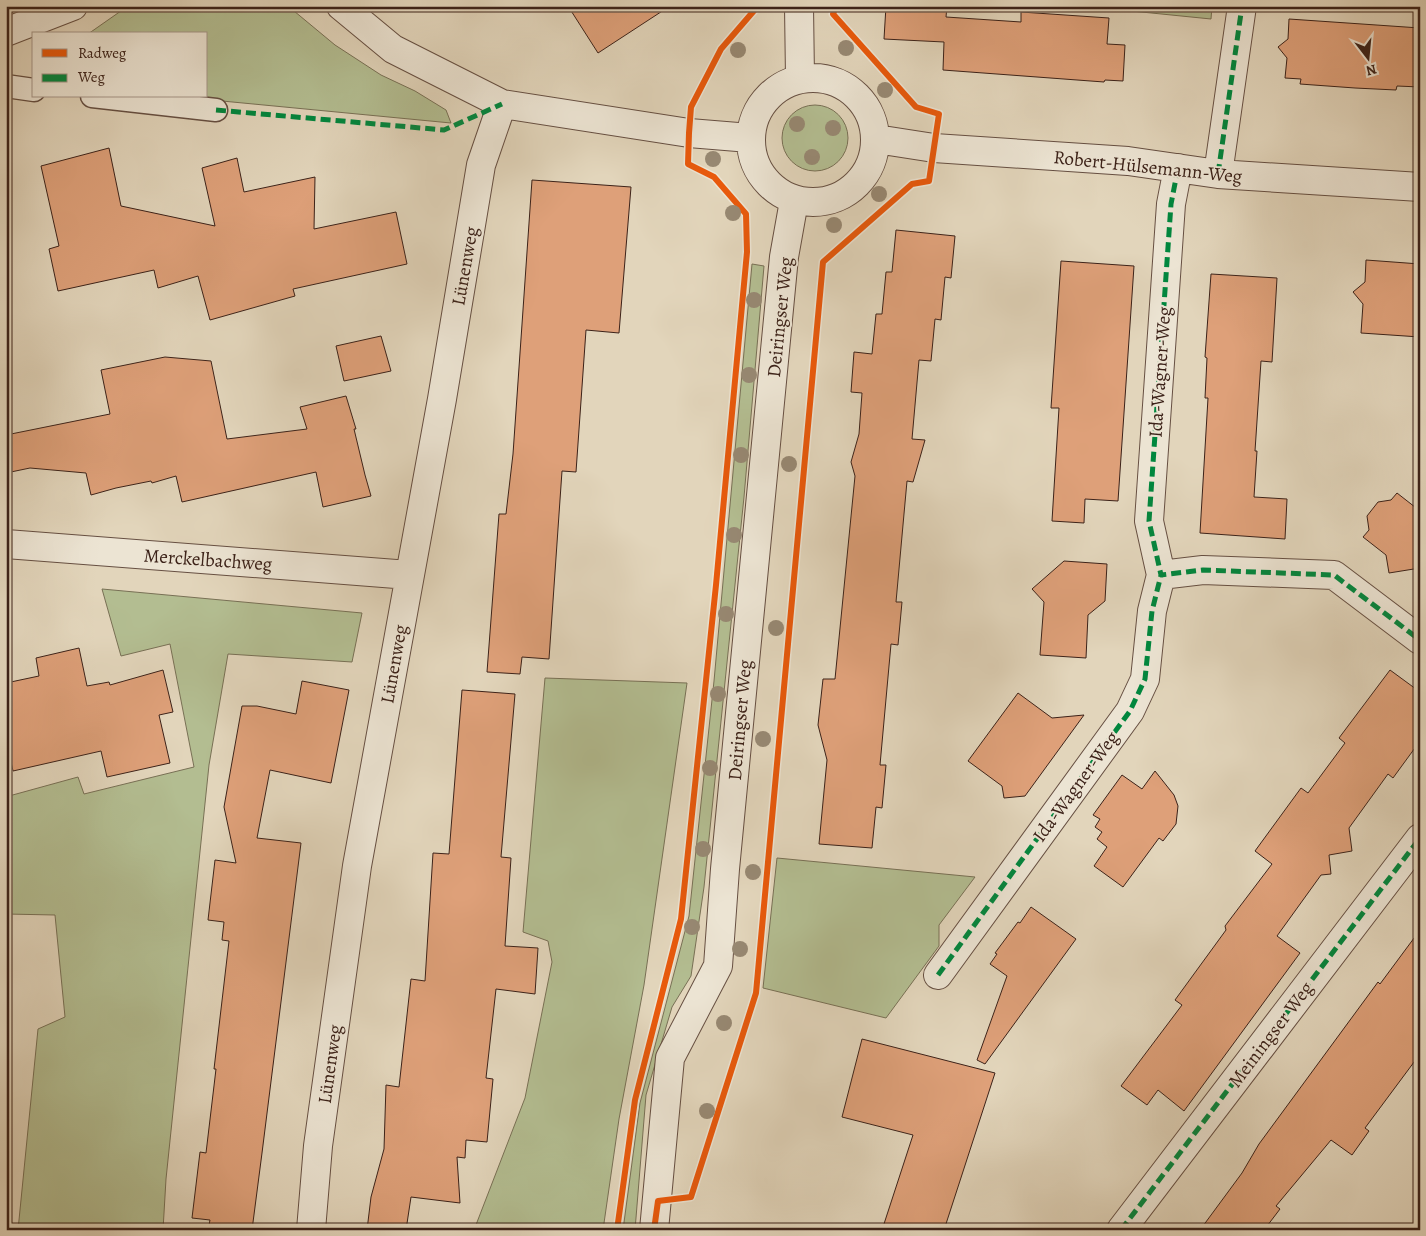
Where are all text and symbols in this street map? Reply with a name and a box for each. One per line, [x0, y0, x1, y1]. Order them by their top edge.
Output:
legend [32, 32, 208, 98]
north arrow [1344, 32, 1394, 82]
text: Radweg [78, 43, 127, 63]
text: N [1364, 59, 1379, 81]
text: Weg [77, 67, 105, 87]
street label: Robert-Hülsemann-Weg [1052, 144, 1244, 190]
street label: Lünenweg [445, 224, 485, 308]
street label: Deiringser Weg [761, 255, 799, 379]
street label: Ida-Wagner-Weg [1142, 305, 1178, 439]
street label: Merckelbachweg [143, 543, 274, 577]
street label: Lünenweg [374, 622, 414, 706]
street label: Deiringser Weg [722, 658, 758, 782]
street label: Ida-Wagner-Weg [1027, 725, 1125, 847]
street label: Meiningser Weg [1222, 976, 1320, 1093]
street label: Lünenweg [312, 1022, 348, 1105]

